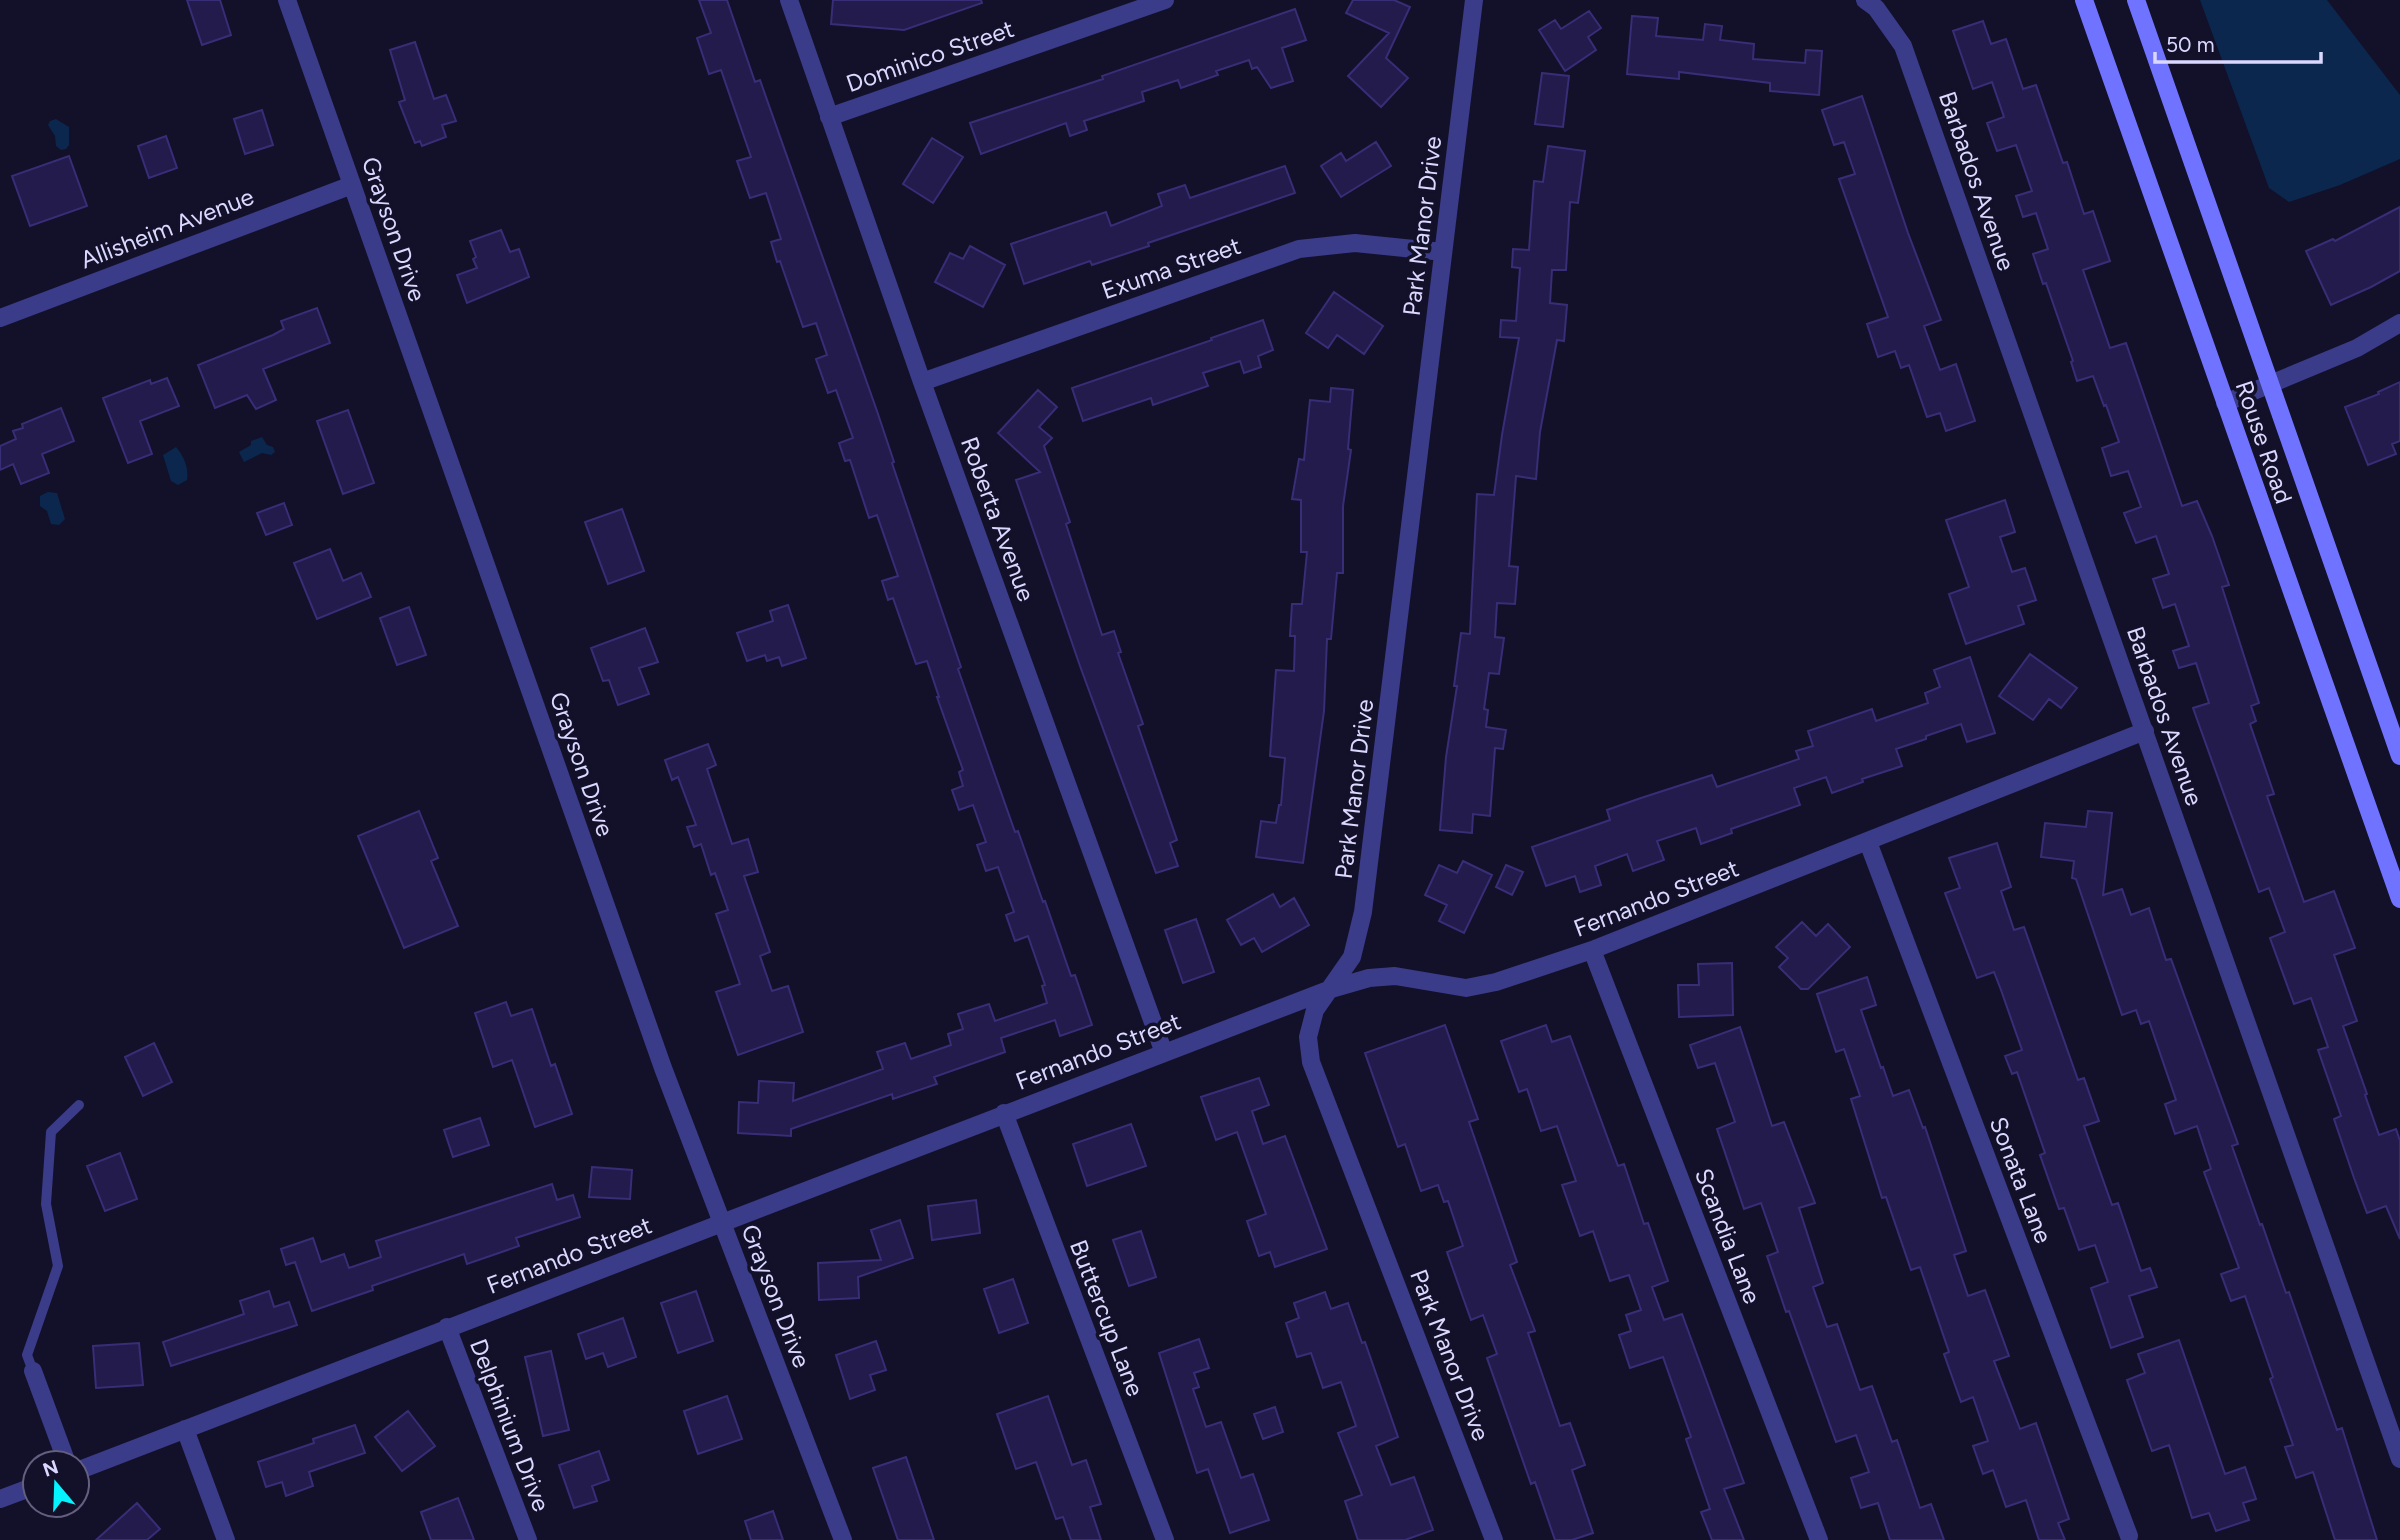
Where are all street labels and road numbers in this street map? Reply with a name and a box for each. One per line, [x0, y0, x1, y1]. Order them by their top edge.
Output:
street label: Dominico Street [842, 14, 1018, 98]
street label: Barbados Avenue [1933, 88, 2021, 274]
street label: Park Manor Drive [1397, 134, 1447, 318]
street label: Grayson Drive [356, 153, 432, 305]
street label: Allisheim Avenue [76, 182, 258, 274]
street label: Exuma Street [1098, 231, 1244, 305]
street label: Rouse Road [2229, 377, 2299, 507]
street label: Roberta Avenue [955, 433, 1041, 605]
street label: Barbados Avenue [2121, 623, 2209, 809]
street label: Grayson Drive [544, 688, 620, 840]
street label: Park Manor Drive [1329, 697, 1379, 881]
street label: Fernando Street [1569, 853, 1743, 943]
street label: Fernando Street [1011, 1006, 1185, 1096]
street label: Sonata Lane [1984, 1113, 2058, 1247]
street label: Scandia Lane [1689, 1164, 1767, 1308]
street label: Fernando Street [482, 1210, 656, 1300]
street label: Grayson Drive [735, 1220, 817, 1372]
street label: Buttercup Lane [1064, 1236, 1150, 1400]
street label: Park Manor Drive [1404, 1265, 1496, 1445]
street label: Delphinium Drive [464, 1335, 556, 1515]

